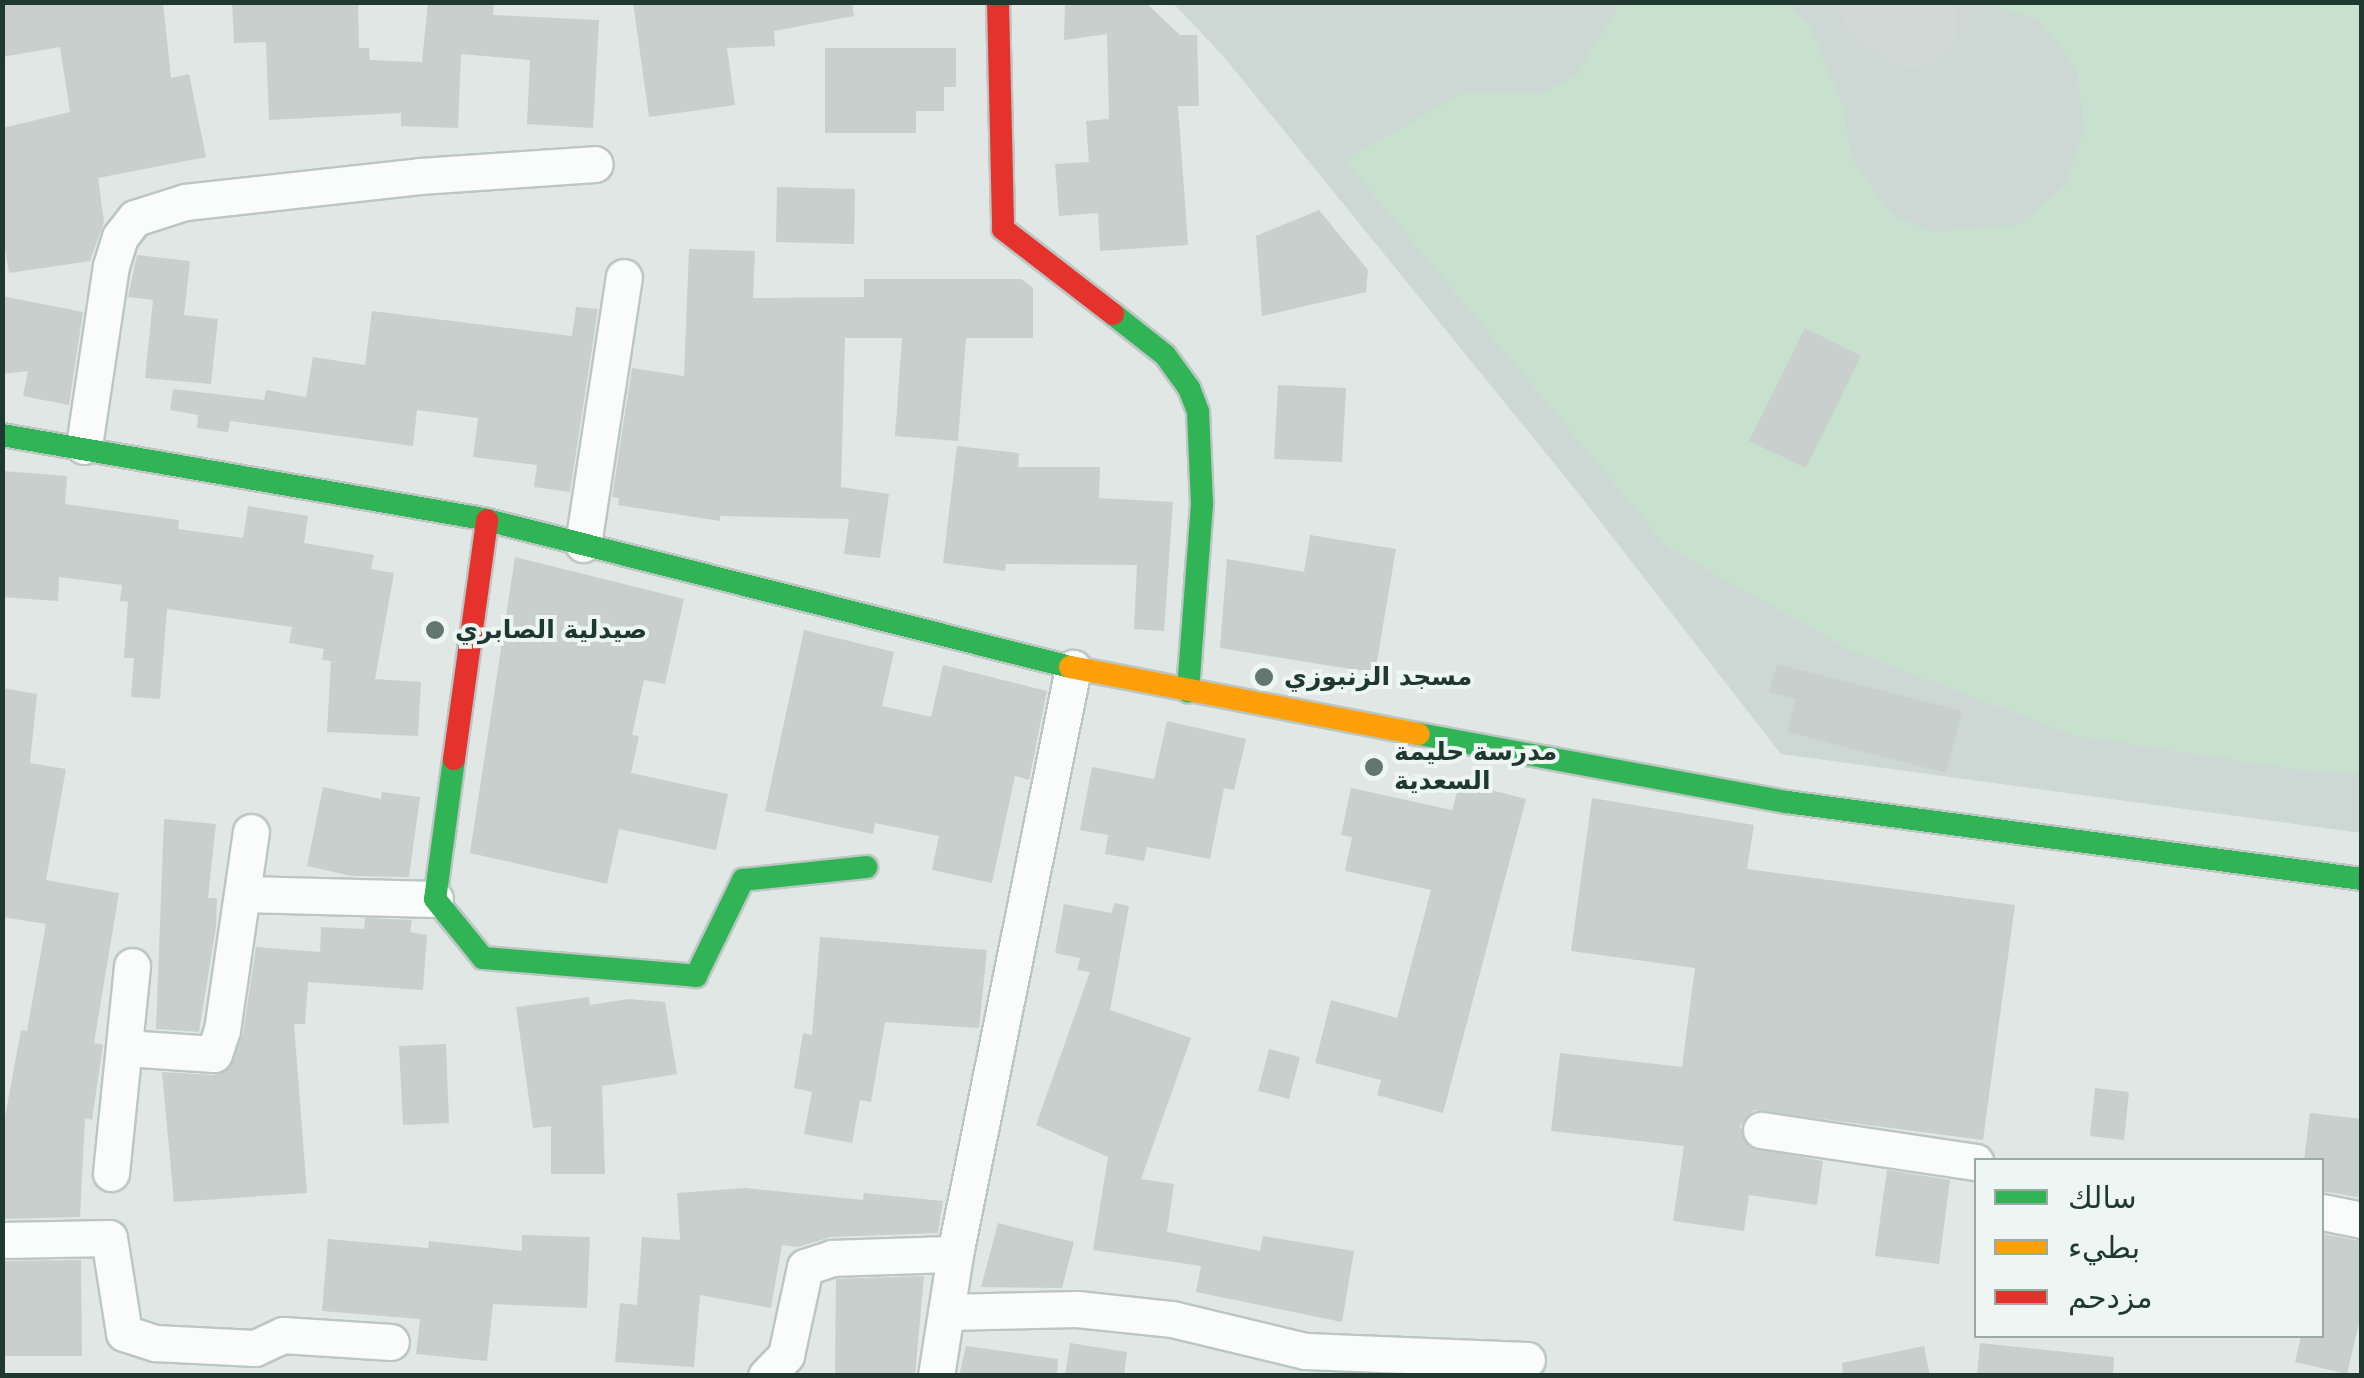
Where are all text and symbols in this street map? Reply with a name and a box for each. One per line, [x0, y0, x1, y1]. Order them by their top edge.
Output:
place label: صيدلية الصابري [455, 615, 647, 645]
marker: صيدلية الصابري [424, 619, 446, 641]
place label: مسجد الزنبوزي [1284, 662, 1472, 692]
marker: مسجد الزنبوزي [1253, 666, 1275, 688]
place label: مدرسة حليمة السعدية [1394, 738, 1557, 797]
marker: مدرسة حليمة السعدية [1363, 756, 1385, 778]
legend [1974, 1158, 2324, 1338]
text: سالك [2068, 1180, 2137, 1215]
text: بطيء [2068, 1230, 2140, 1265]
text: مزدحم [2068, 1280, 2153, 1315]

